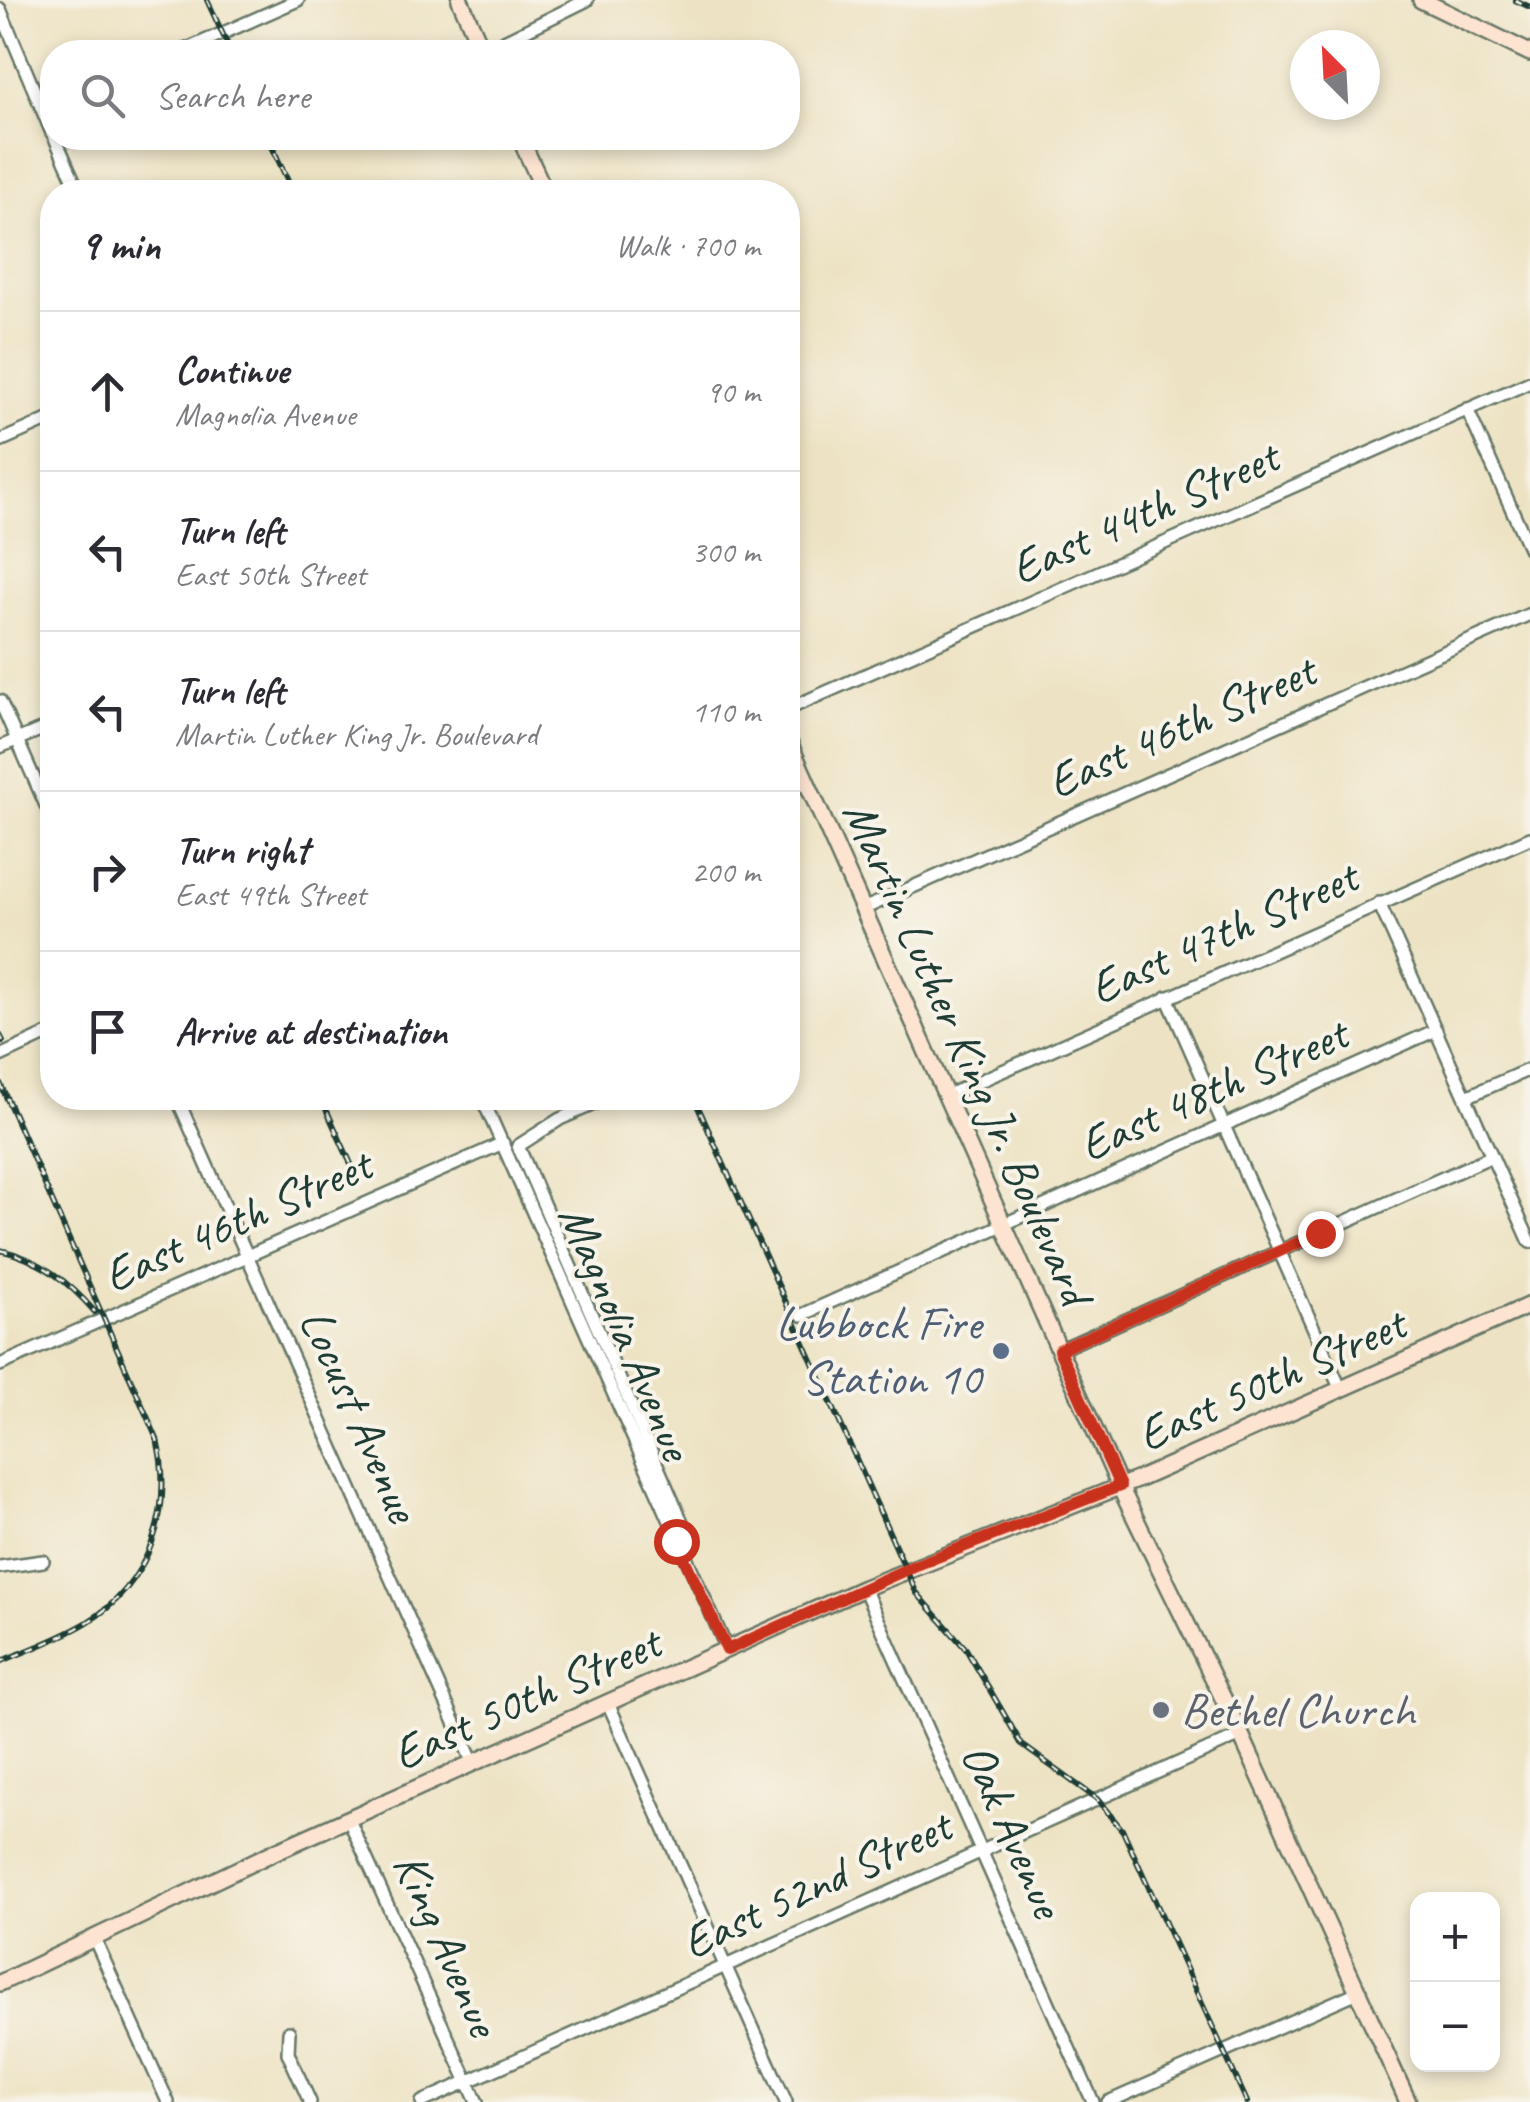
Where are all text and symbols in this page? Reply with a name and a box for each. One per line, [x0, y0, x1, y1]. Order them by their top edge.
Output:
north arrow [1290, 30, 1380, 120]
search box [40, 40, 800, 150]
icon: search [75, 68, 130, 123]
text: Search here [155, 72, 310, 119]
text: 9 min [80, 219, 160, 272]
text: Walk · 700 m [616, 225, 760, 266]
text: Continue [175, 347, 289, 394]
icon: ahead [80, 364, 135, 419]
text: 90 m [706, 371, 760, 412]
text: Magnolia Avenue [175, 394, 356, 435]
street label: East 44th Street [1001, 425, 1291, 598]
text: Turn left [175, 507, 285, 554]
icon: left [80, 524, 135, 579]
text: 300 m [691, 531, 760, 572]
text: East 50th Street [175, 554, 366, 595]
street label: East 46th Street [1038, 639, 1328, 812]
text: Turn left [175, 667, 285, 714]
icon: left [80, 684, 135, 739]
text: 110 m [691, 691, 760, 732]
text: Martin Luther King Jr. Boulevard [175, 714, 538, 755]
street label: Martin Luther King Jr. Boulevard [830, 791, 1109, 1319]
text: Turn right [175, 827, 309, 874]
icon: right [80, 844, 135, 899]
street label: East 47th Street [1080, 845, 1370, 1018]
text: 200 m [691, 851, 760, 892]
text: East 49th Street [175, 874, 366, 915]
street label: East 48th Street [1070, 1002, 1360, 1175]
icon: arrive [80, 1004, 135, 1059]
text: Arrive at destination [175, 1008, 447, 1055]
street label: East 46th Street [94, 1133, 384, 1306]
street label: Magnolia Avenue [545, 1195, 708, 1472]
route end [1298, 1211, 1344, 1257]
street label: East 50th Street [1128, 1292, 1418, 1465]
place label: Lubbock Fire Station 10 [776, 1293, 984, 1408]
street label: Locust Avenue [287, 1299, 435, 1534]
marker: Lubbock Fire Station 10 [990, 1340, 1012, 1362]
route start [654, 1519, 700, 1565]
street label: East 50th Street [383, 1611, 673, 1784]
place label: Bethel Church [1181, 1680, 1417, 1740]
marker: Bethel Church [1150, 1699, 1172, 1721]
street label: Oak Avenue [948, 1734, 1079, 1930]
street label: East 52nd Street [672, 1794, 963, 1972]
street label: King Avenue [380, 1843, 515, 2048]
map controls [1410, 1892, 1500, 2072]
button: + [1410, 1892, 1500, 1982]
button: − [1410, 1982, 1500, 2072]

